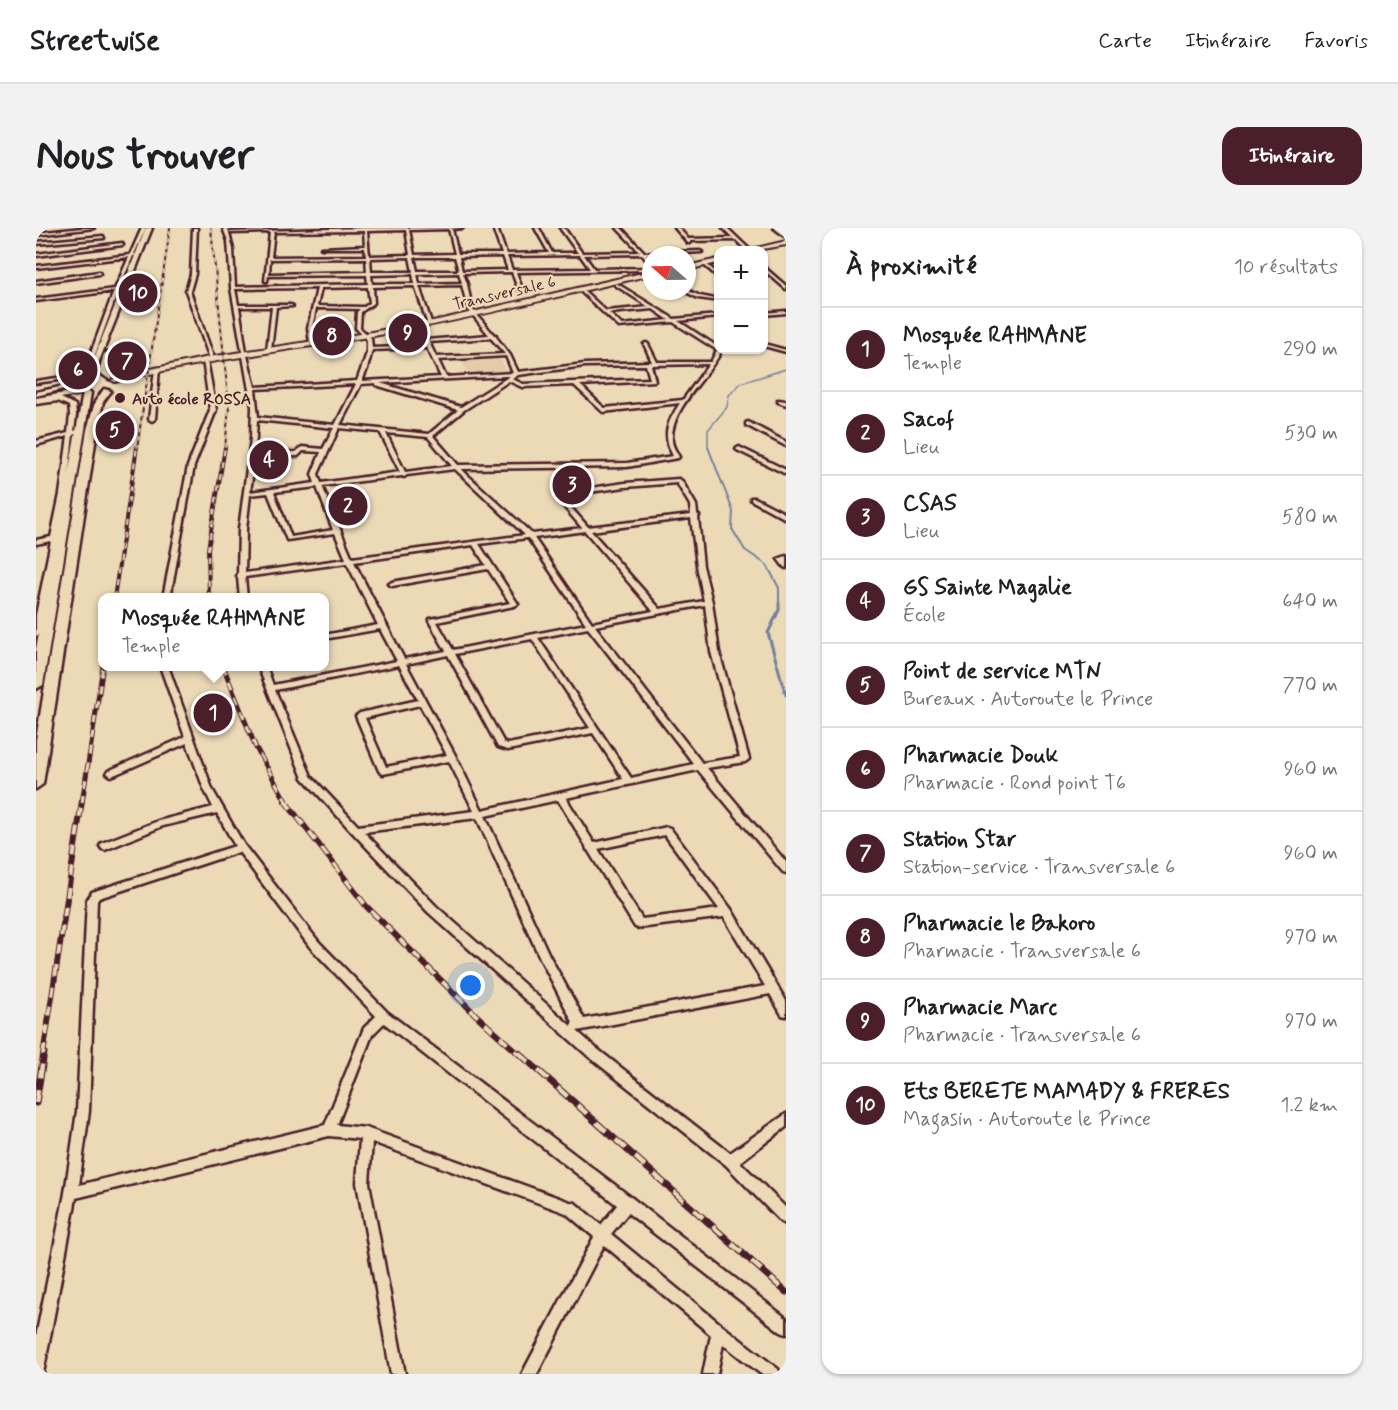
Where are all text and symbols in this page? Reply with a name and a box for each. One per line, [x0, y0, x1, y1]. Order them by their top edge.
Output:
text: Streetwise [30, 23, 160, 60]
text: Carte [1098, 27, 1152, 55]
text: Itinéraire [1185, 27, 1271, 55]
text: Favoris [1304, 27, 1368, 55]
button: Itinéraire [1222, 127, 1362, 185]
text: Nous trouver [36, 129, 254, 184]
north arrow [642, 246, 696, 300]
map controls [714, 246, 768, 354]
button: + [714, 246, 768, 300]
text: À proximité [846, 250, 977, 284]
text: 10 résultats [1234, 254, 1338, 281]
pin: 10 [118, 270, 158, 316]
street label: Transversale 6 [451, 271, 558, 316]
button: − [714, 300, 768, 354]
pin: 9 [388, 310, 428, 356]
pin: 8 [312, 314, 352, 358]
text: Mosquée RAHMANE [903, 322, 1087, 350]
text: 1 [861, 336, 870, 363]
text: 290 m [1283, 336, 1338, 363]
pin: 7 [108, 338, 146, 384]
pin: 6 [58, 348, 98, 392]
text: Temple [903, 350, 962, 377]
place label: Auto école ROSSA [132, 389, 251, 410]
marker: Auto école ROSSA [113, 391, 127, 405]
text: Sacof [903, 406, 954, 434]
pin: 5 [96, 408, 134, 452]
text: 2 [861, 420, 870, 447]
text: 530 m [1284, 420, 1338, 447]
text: Lieu [903, 434, 940, 461]
pin: 4 [250, 438, 288, 482]
pin: 3 [552, 462, 592, 508]
pin: 2 [328, 484, 368, 528]
text: CSAS [903, 490, 957, 518]
text: 3 [861, 504, 870, 531]
text: 580 m [1282, 504, 1338, 531]
text: Lieu [903, 518, 940, 545]
text: GS Sainte Magalie [903, 574, 1072, 602]
text: 4 [860, 588, 871, 615]
text: 640 m [1282, 588, 1338, 615]
popup [98, 593, 329, 671]
text: École [903, 602, 946, 629]
text: Mosquée RAHMANE [122, 605, 305, 633]
text: Temple [122, 633, 181, 660]
text: Point de service MTN [903, 658, 1101, 686]
text: 5 [860, 672, 872, 699]
text: 770 m [1282, 672, 1338, 699]
text: Bureaux · Autoroute le Prince [903, 686, 1153, 713]
pin: 1 [194, 690, 232, 736]
text: Pharmacie Douk [903, 742, 1058, 770]
text: 6 [860, 756, 871, 783]
text: 960 m [1284, 756, 1338, 783]
text: Pharmacie · Rond point T6 [903, 770, 1126, 797]
text: Station Star [903, 826, 1016, 854]
text: 7 [859, 840, 872, 867]
text: 960 m [1284, 840, 1338, 867]
text: Station-service · Transversale 6 [903, 854, 1175, 881]
text: Pharmacie le Bakoro [903, 910, 1095, 938]
text: 8 [860, 924, 871, 951]
text: 970 m [1285, 924, 1338, 951]
text: Pharmacie · Transversale 6 [903, 938, 1141, 965]
your location [456, 971, 485, 1000]
text: Pharmacie Marc [903, 994, 1057, 1022]
text: 9 [861, 1008, 870, 1035]
text: 970 m [1285, 1008, 1338, 1035]
text: Pharmacie · Transversale 6 [903, 1022, 1141, 1049]
text: Ets BERETE MAMADY & FRERES [903, 1078, 1230, 1106]
text: 10 [855, 1092, 876, 1119]
text: 1.2 km [1281, 1092, 1338, 1119]
text: Magasin · Autoroute le Prince [903, 1106, 1151, 1133]

